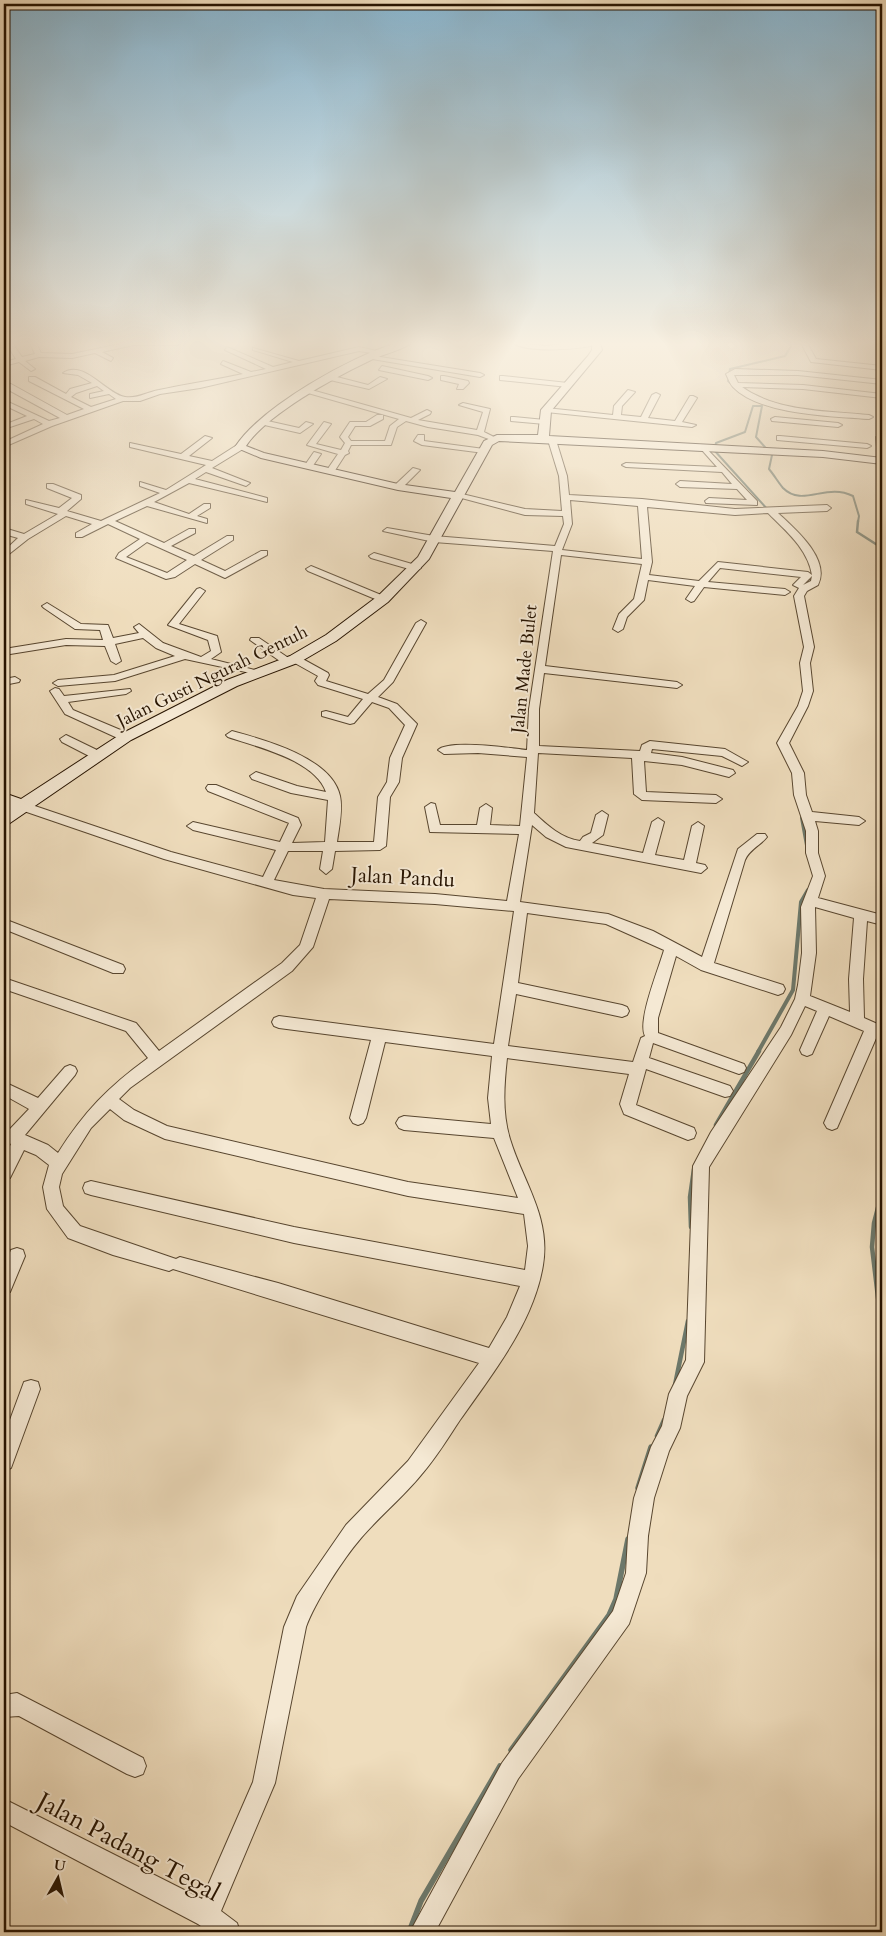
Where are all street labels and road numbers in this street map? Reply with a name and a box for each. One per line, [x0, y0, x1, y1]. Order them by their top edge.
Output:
street label: Jalan Made Bulet [505, 603, 544, 738]
street label: Jalan Gusti Ngurah Gentuh [110, 619, 312, 735]
street label: Jalan Pandu [347, 860, 456, 895]
street label: Jalan Padang Tegal [27, 1782, 226, 1910]

